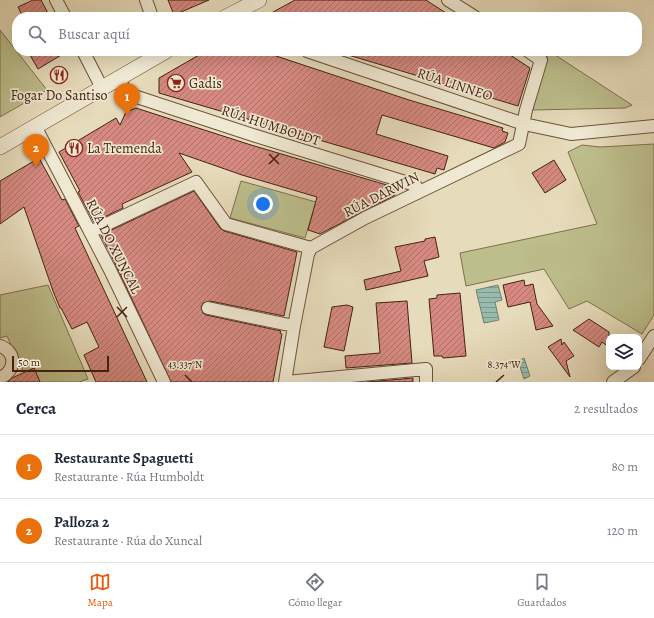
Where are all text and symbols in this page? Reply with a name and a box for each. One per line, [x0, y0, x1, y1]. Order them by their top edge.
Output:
search box [12, 12, 642, 56]
icon: search [26, 23, 48, 45]
text: Buscar aquí [58, 24, 130, 44]
street label: RÚA LINNEO [415, 63, 495, 106]
restaurant icon: Fogar Do Santiso [49, 65, 69, 85]
supermarket icon: Gadis [166, 73, 186, 93]
place label: Gadis [189, 74, 222, 93]
pin: 1 [114, 83, 140, 116]
place label: Fogar Do Santiso [10, 86, 108, 105]
street label: RÚA HUMBOLDT [219, 101, 323, 150]
pin: 2 [23, 134, 49, 167]
restaurant icon: La Tremenda [64, 138, 84, 158]
place label: La Tremenda [87, 139, 162, 158]
street label: RÚA DARWIN [340, 167, 422, 222]
your location [253, 194, 273, 214]
street label: RÚA DO XUNCAL [82, 196, 146, 298]
map controls [606, 334, 642, 370]
button: layers [606, 334, 642, 370]
scale bar [12, 354, 109, 373]
text: 50 m [18, 355, 40, 370]
text: 43.337°N [168, 358, 202, 371]
text: 8.374°W [487, 358, 521, 371]
text: Cerca [16, 397, 56, 420]
text: 2 resultados [574, 400, 638, 417]
text: Restaurante Spaguetti [54, 448, 193, 468]
text: 1 [27, 458, 31, 475]
text: 80 m [611, 458, 638, 475]
text: Restaurante · Rúa Humboldt [54, 468, 204, 485]
text: Palloza 2 [54, 512, 109, 532]
text: 2 [26, 522, 32, 539]
text: 120 m [607, 522, 638, 539]
text: Restaurante · Rúa do Xuncal [54, 532, 202, 549]
tab: Mapa [88, 571, 113, 610]
tab: Cómo llegar [288, 571, 342, 610]
tab: Guardados [517, 571, 566, 610]

